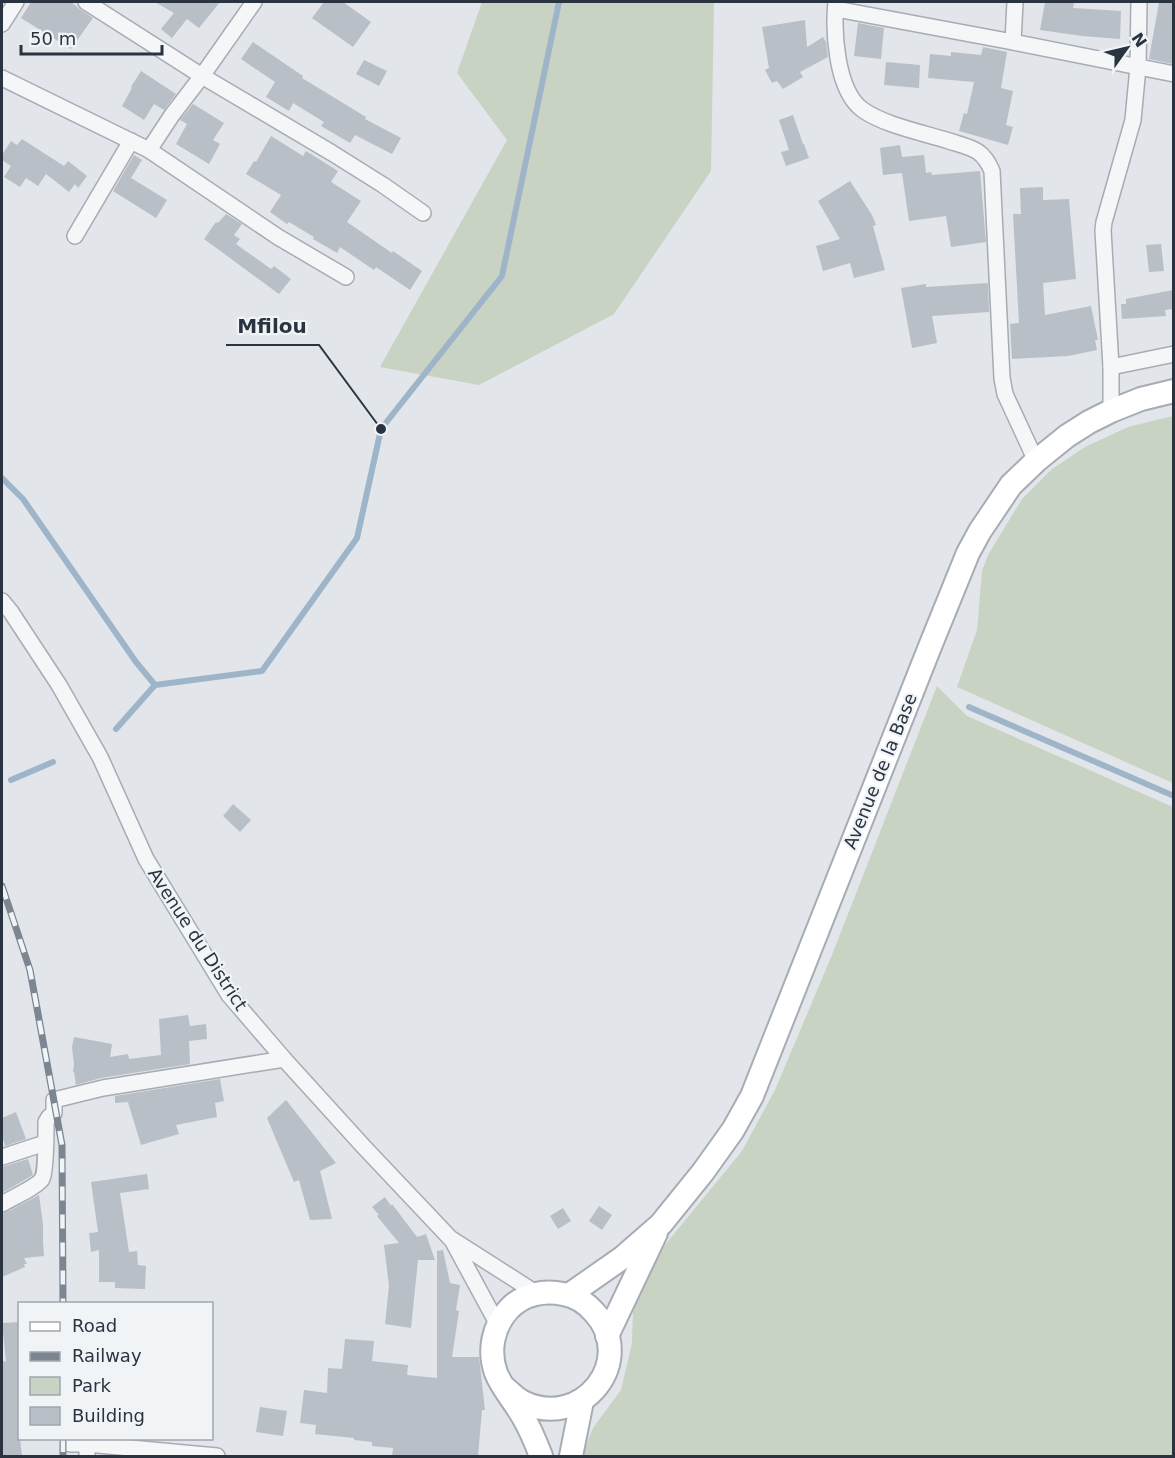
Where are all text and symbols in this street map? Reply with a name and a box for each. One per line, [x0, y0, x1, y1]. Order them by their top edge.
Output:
scale bar [21, 18, 162, 56]
north arrow [1097, 18, 1157, 78]
text: 50 m [30, 28, 76, 49]
text: N [1127, 29, 1151, 51]
callout: Mfilou [226, 307, 319, 345]
text: Mfilou [237, 314, 307, 338]
street label: Avenue de la Base [839, 690, 921, 852]
street label: Avenue du District [144, 864, 252, 1014]
legend [18, 1302, 213, 1440]
text: Road [72, 1315, 117, 1336]
text: Railway [72, 1345, 142, 1366]
text: Park [72, 1375, 111, 1396]
text: Building [72, 1405, 145, 1426]

